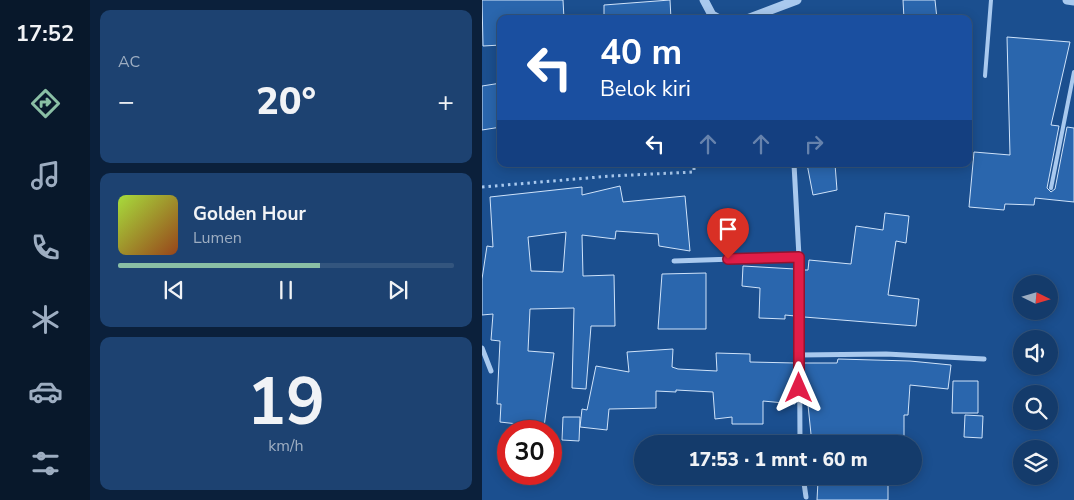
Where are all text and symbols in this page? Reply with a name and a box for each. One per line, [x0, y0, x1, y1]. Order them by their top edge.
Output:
text: 17:52 [16, 19, 74, 49]
text: 40 m [600, 29, 682, 76]
icon: left [517, 35, 582, 100]
text: AC [118, 51, 140, 73]
text: Belok kiri [600, 74, 691, 104]
text: 20° [256, 76, 316, 127]
text: − [118, 83, 135, 121]
text: + [437, 83, 454, 121]
icon: directions [28, 86, 63, 121]
icon: left [641, 130, 669, 158]
icon: ahead [694, 130, 722, 158]
icon: ahead [747, 130, 775, 158]
icon: right [800, 130, 828, 158]
icon: music [28, 158, 63, 193]
text: Golden Hour [193, 201, 306, 227]
pin [707, 208, 749, 259]
icon: arrive [714, 215, 742, 243]
text: Lumen [193, 227, 242, 249]
icon: phone [28, 230, 63, 265]
north arrow [1013, 275, 1058, 320]
map controls [1013, 275, 1058, 485]
icon: previous [160, 276, 188, 304]
icon: pause [272, 276, 300, 304]
icon: next [384, 276, 412, 304]
icon: climate [28, 302, 63, 337]
button: sound [1013, 330, 1058, 375]
text: 19 [247, 358, 325, 447]
position arrow [772, 361, 824, 413]
icon: car [28, 374, 63, 409]
button: search [1013, 385, 1058, 430]
speed limit sign: 30 [497, 420, 562, 485]
text: km/h [268, 435, 304, 457]
button: layers [1013, 440, 1058, 485]
icon: filters [28, 446, 63, 481]
text: 17:53 · 1 mnt · 60 m [688, 447, 868, 473]

